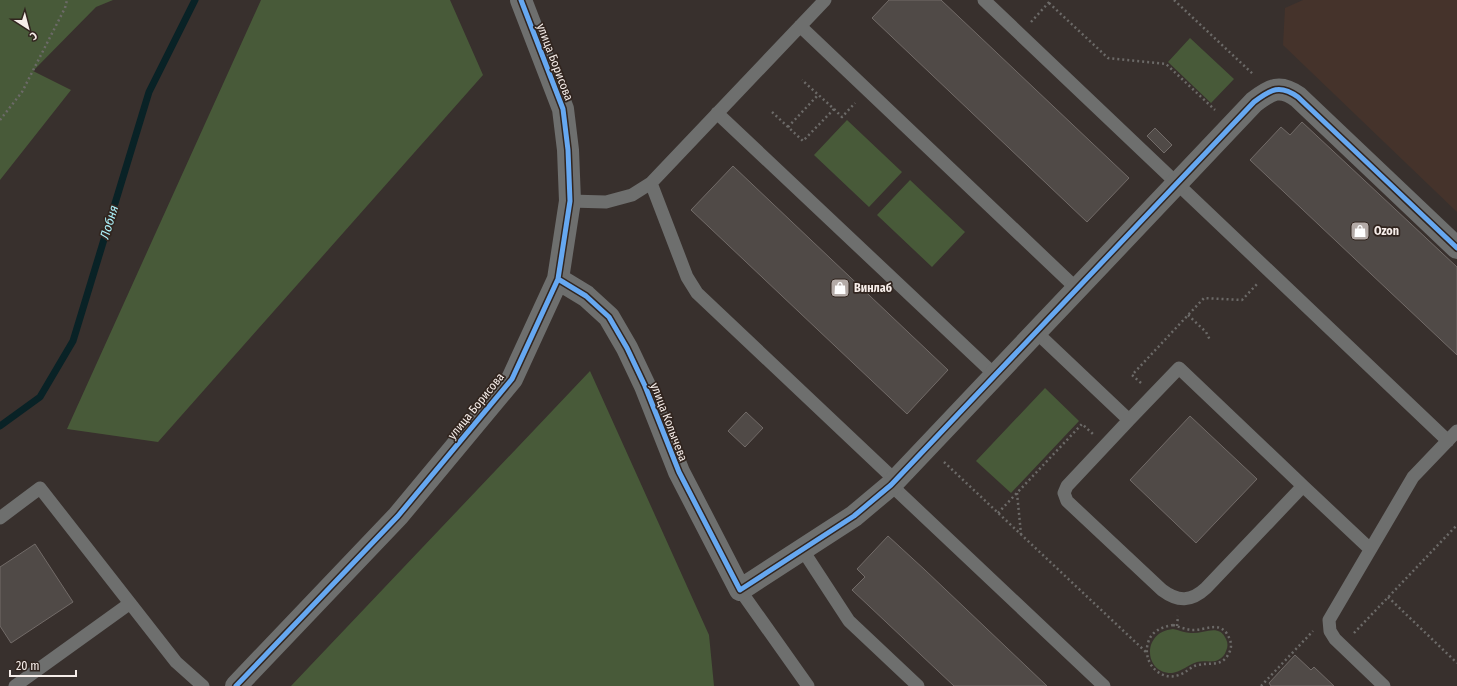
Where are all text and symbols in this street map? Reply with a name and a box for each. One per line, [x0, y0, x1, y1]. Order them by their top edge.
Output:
north arrow [8, 8, 48, 48]
street label: улица Борисова [534, 22, 576, 103]
text: С [27, 29, 40, 43]
water label: Лобня [96, 203, 121, 242]
shop icon: Ozon [1349, 220, 1371, 242]
place label: Ozon [1374, 224, 1399, 238]
shop icon: Винлаб [829, 277, 851, 299]
place label: Винлаб [854, 281, 892, 295]
street label: улица Борисова [445, 370, 507, 442]
street label: улица Колычева [648, 381, 690, 463]
scale bar [10, 652, 76, 678]
text: 20 m [16, 659, 40, 673]

